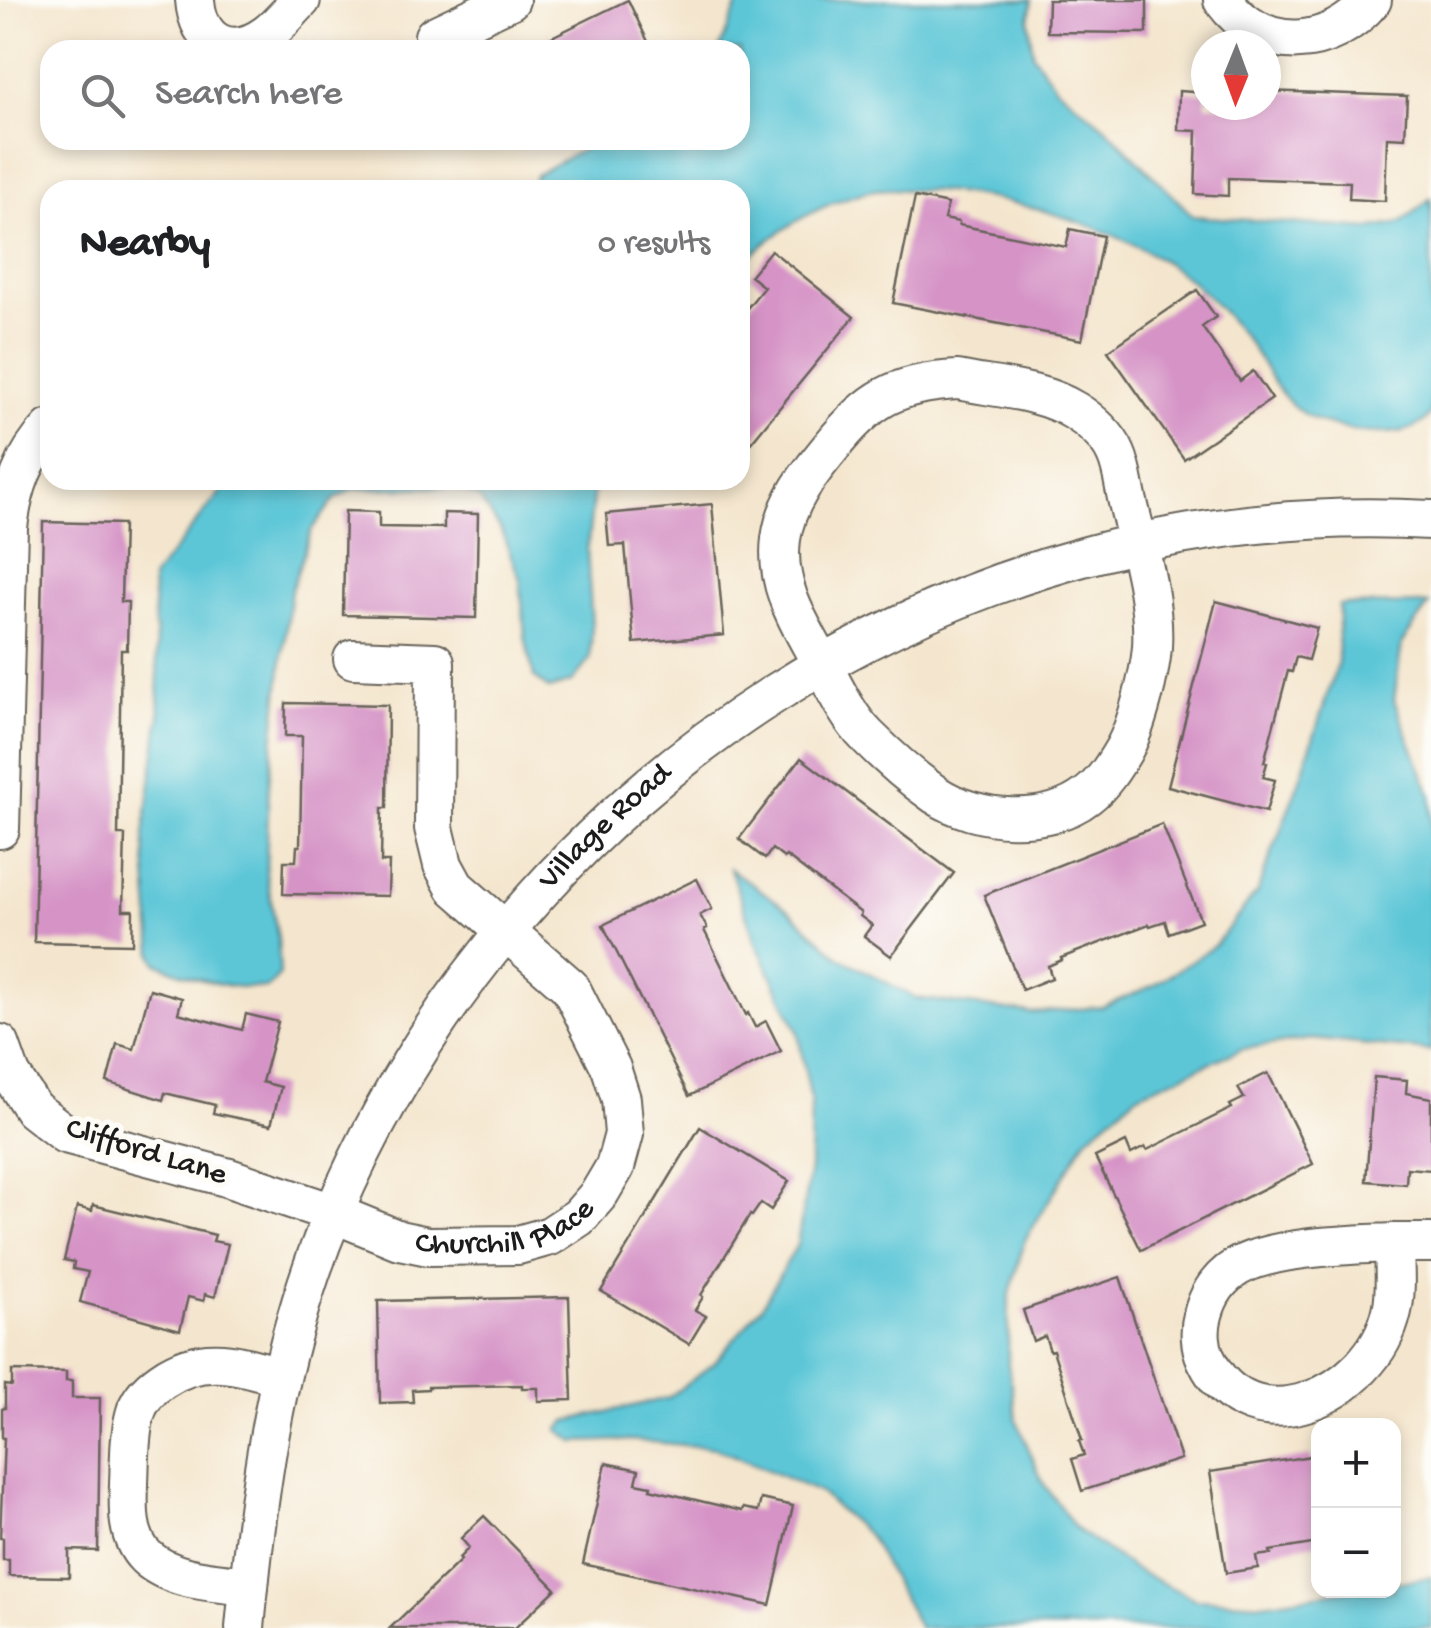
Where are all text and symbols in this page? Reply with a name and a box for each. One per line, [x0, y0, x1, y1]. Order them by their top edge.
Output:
north arrow [1191, 30, 1281, 120]
search box [40, 40, 750, 150]
icon: search [75, 68, 130, 123]
text: Search here [155, 73, 342, 117]
text: Nearby [80, 221, 210, 270]
text: 0 results [598, 226, 710, 264]
street label: Village Road [530, 754, 682, 900]
street label: Clifford Lane [61, 1111, 232, 1196]
street label: Churchill Place [411, 1192, 604, 1266]
map controls [1311, 1418, 1401, 1598]
button: + [1311, 1418, 1401, 1508]
button: − [1311, 1508, 1401, 1598]

